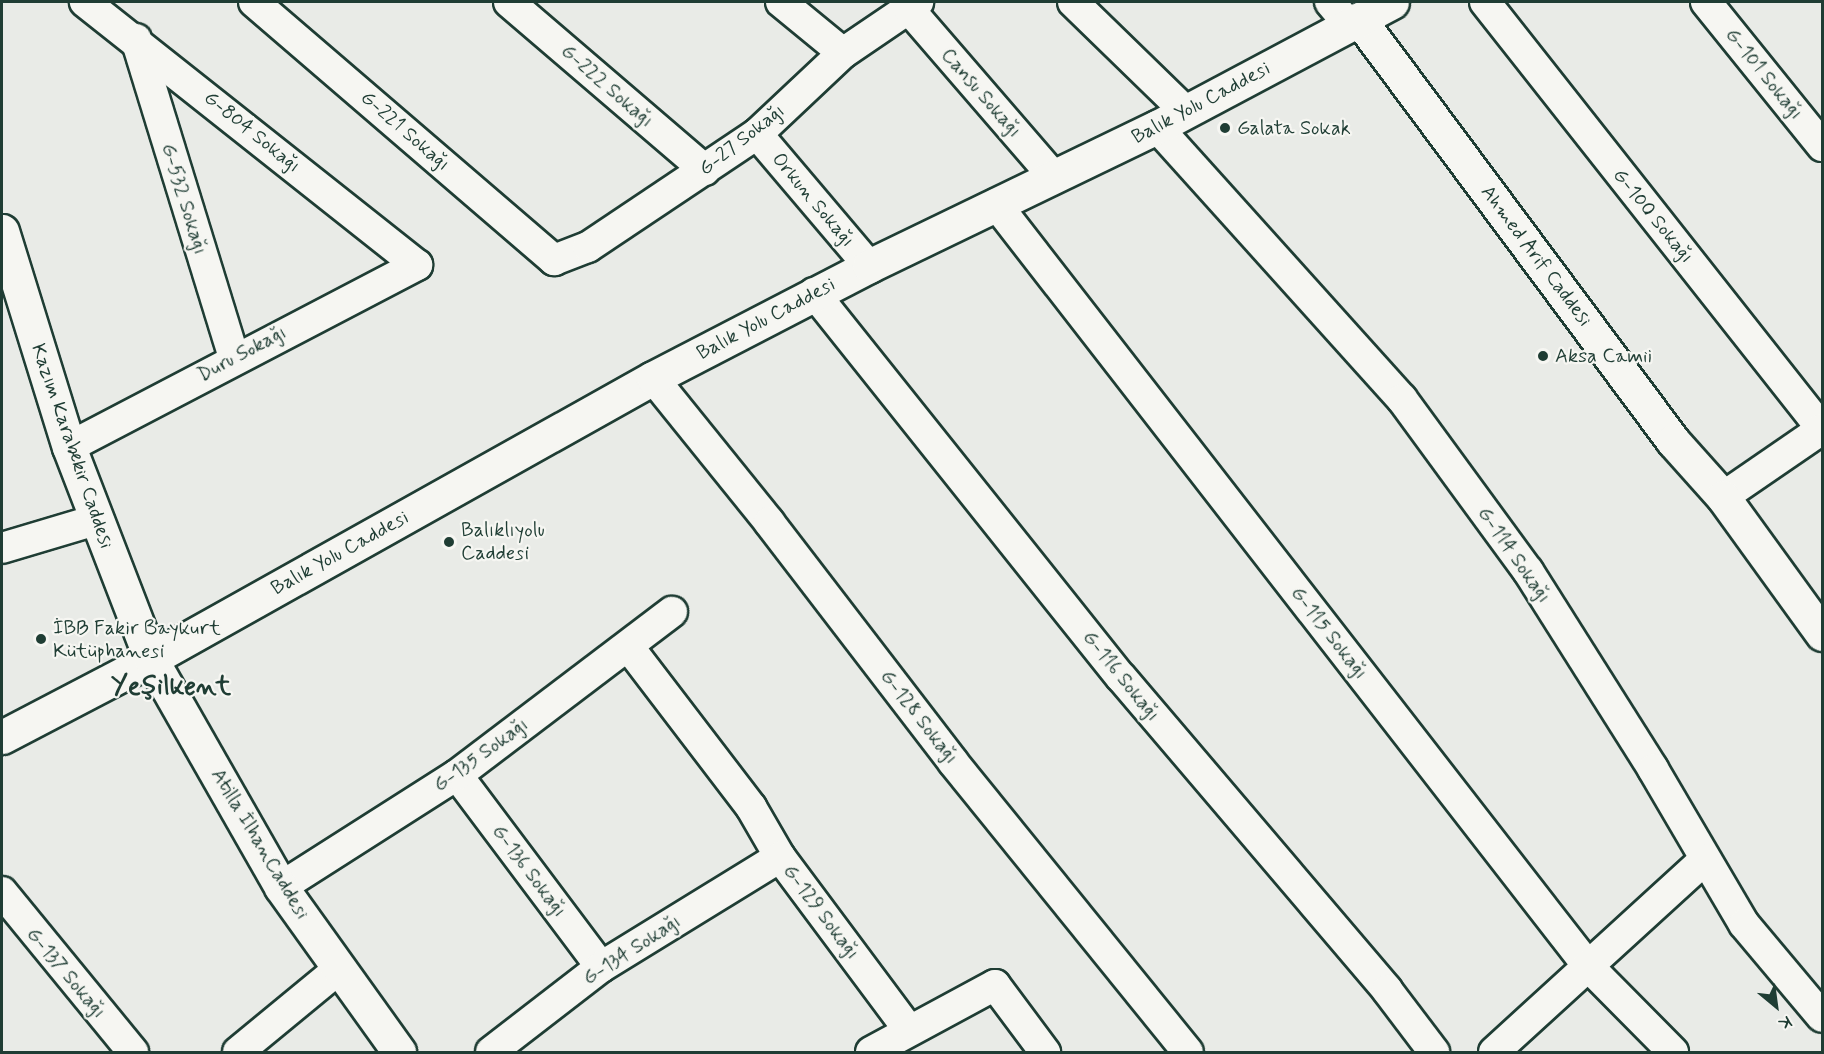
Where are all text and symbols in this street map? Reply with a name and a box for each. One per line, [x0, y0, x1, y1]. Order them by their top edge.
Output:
street label: G-101 Sokağı [1720, 23, 1808, 125]
street label: G-222 Sokağı [556, 39, 658, 133]
street label: Cansu Sokağı [936, 43, 1026, 143]
street label: Balık Yolu Caddesi [1127, 56, 1275, 150]
street label: G-804 Sokağı [199, 86, 305, 178]
street label: G-221 Sokağı [355, 86, 455, 176]
street label: G-27 Sokağı [694, 99, 790, 181]
place label: Galata Sokak [1237, 116, 1351, 140]
marker: Galata Sokak [1218, 121, 1232, 135]
street label: G-532 Sokağı [156, 141, 212, 257]
street label: Orkun Sokağı [766, 148, 860, 252]
street label: G-100 Sokağı [1608, 164, 1698, 268]
street label: Ahmed Arif Caddesi [1474, 179, 1598, 333]
street label: Balık Yolu Caddesi [692, 272, 840, 366]
street label: Duru Sokağı [193, 320, 291, 388]
street label: Kazım Karabekir Caddesi [25, 339, 119, 553]
place label: Aksa Camii [1555, 344, 1656, 368]
marker: Aksa Camii [1536, 349, 1550, 363]
street label: G-114 Sokağı [1472, 502, 1556, 608]
street label: Balık Yolu Caddesi [267, 505, 413, 601]
place label: Balıklıyolu Caddesi [461, 518, 545, 565]
marker: Balıklıyolu Caddesi [442, 535, 456, 549]
street label: G-115 Sokağı [1285, 582, 1373, 684]
place label: İBB Fakir Baykurt Kütüphanesi [53, 616, 212, 663]
street label: G-116 Sokağı [1077, 626, 1165, 726]
marker: İBB Fakir Baykurt Kütüphanesi [34, 632, 48, 646]
street label: G-128 Sokağı [875, 665, 963, 769]
district label: Yeşilkent [111, 672, 231, 704]
street label: G-135 Sokağı [429, 713, 533, 797]
street label: Atilla İlhanCaddesi [206, 764, 314, 924]
street label: G-136 Sokağı [487, 820, 571, 922]
street label: G-129 Sokağı [778, 860, 864, 964]
street label: G-134 Sokağı [579, 910, 685, 990]
street label: G-137 Sokağı [21, 923, 111, 1023]
north arrow [1746, 976, 1806, 1036]
text: K [1775, 1010, 1795, 1034]

